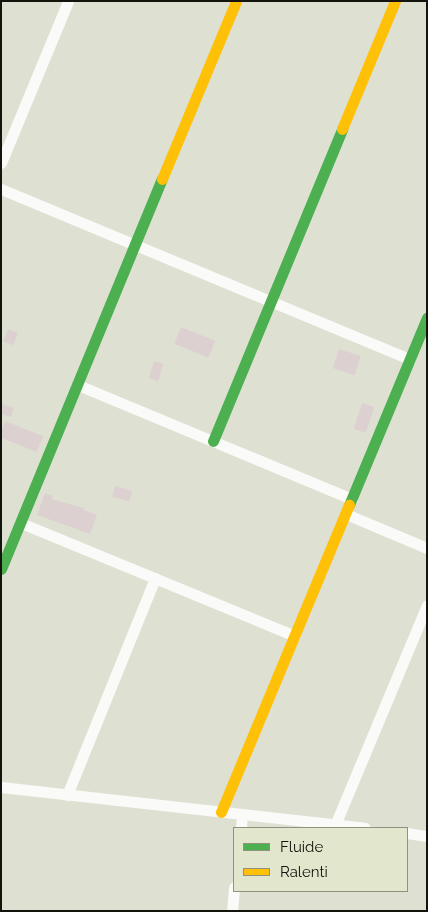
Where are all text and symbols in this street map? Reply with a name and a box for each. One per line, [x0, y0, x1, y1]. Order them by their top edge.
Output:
legend [233, 827, 408, 892]
text: Fluide [280, 838, 323, 856]
text: Ralenti [280, 863, 328, 881]

